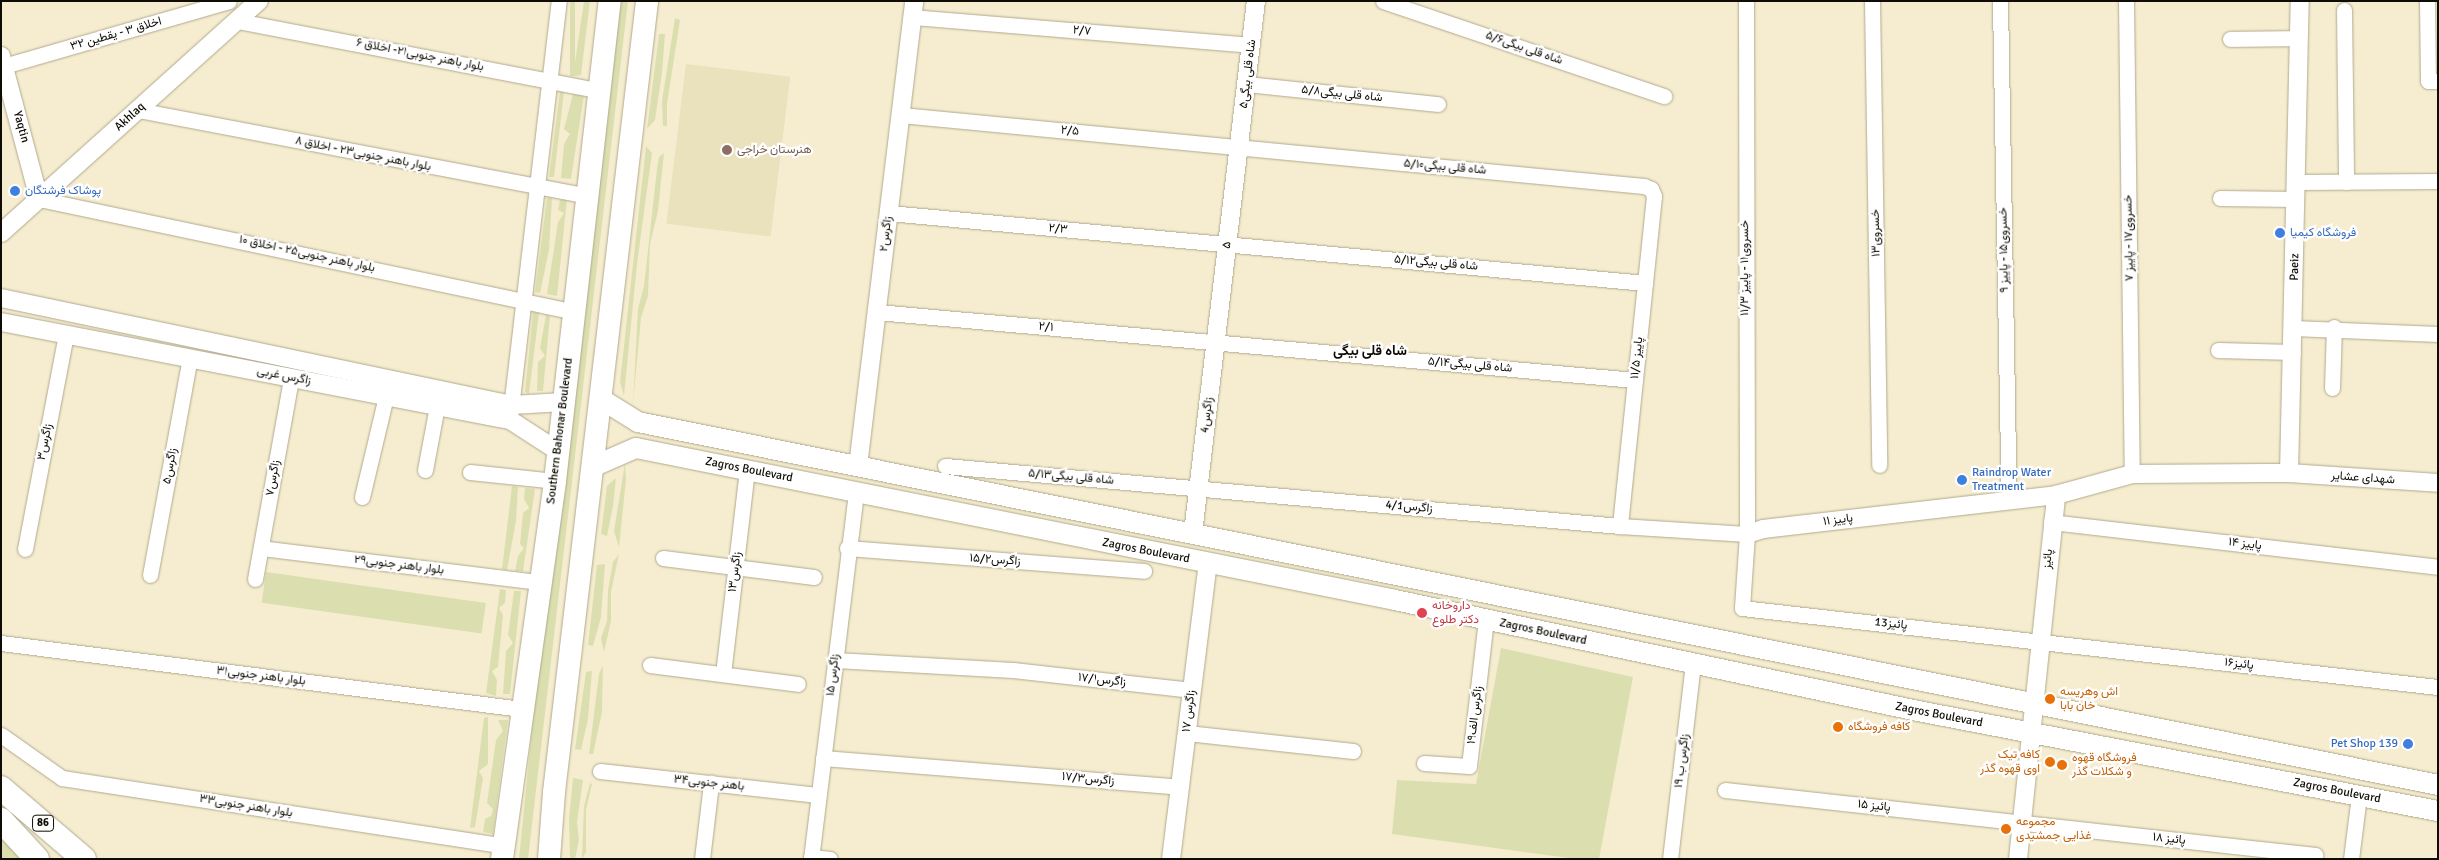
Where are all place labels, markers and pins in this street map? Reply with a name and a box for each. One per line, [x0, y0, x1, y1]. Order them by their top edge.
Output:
place label: هنرستان خراجی [737, 143, 811, 157]
marker: هنرستان خراجی [721, 144, 733, 156]
place label: پوشاک فرشتگان [25, 184, 101, 198]
marker: پوشاک فرشتگان [9, 185, 21, 197]
place label: فروشگاه کیمیا [2290, 226, 2356, 240]
marker: فروشگاه کیمیا [2274, 227, 2286, 239]
place label: Raindrop Water Treatment [1972, 466, 2051, 494]
marker: Raindrop Water Treatment [1956, 474, 1968, 486]
place label: داروخانه دکتر طلوع [1432, 599, 1479, 627]
marker: داروخانه دکتر طلوع [1416, 607, 1428, 619]
place label: اش وهريسه خان بابا [2060, 685, 2118, 713]
marker: اش وهريسه خان بابا [2044, 693, 2056, 705]
place label: کافه فروشگاه [1848, 720, 1910, 734]
marker: کافه فروشگاه [1832, 721, 1844, 733]
place label: Pet Shop 139 [2331, 737, 2398, 751]
marker: Pet Shop 139 [2402, 738, 2414, 750]
place label: کافه تیک اوی قهوه گذر [1980, 748, 2040, 776]
place label: فروشگاه قهوه و شکلات گذر [2072, 751, 2137, 779]
marker: کافه تیک اوی قهوه گذر [2044, 756, 2056, 768]
marker: فروشگاه قهوه و شکلات گذر [2056, 759, 2068, 771]
place label: مجموعه غذایی جمشیدی [2016, 815, 2091, 843]
marker: مجموعه غذایی جمشیدی [2000, 823, 2012, 835]

